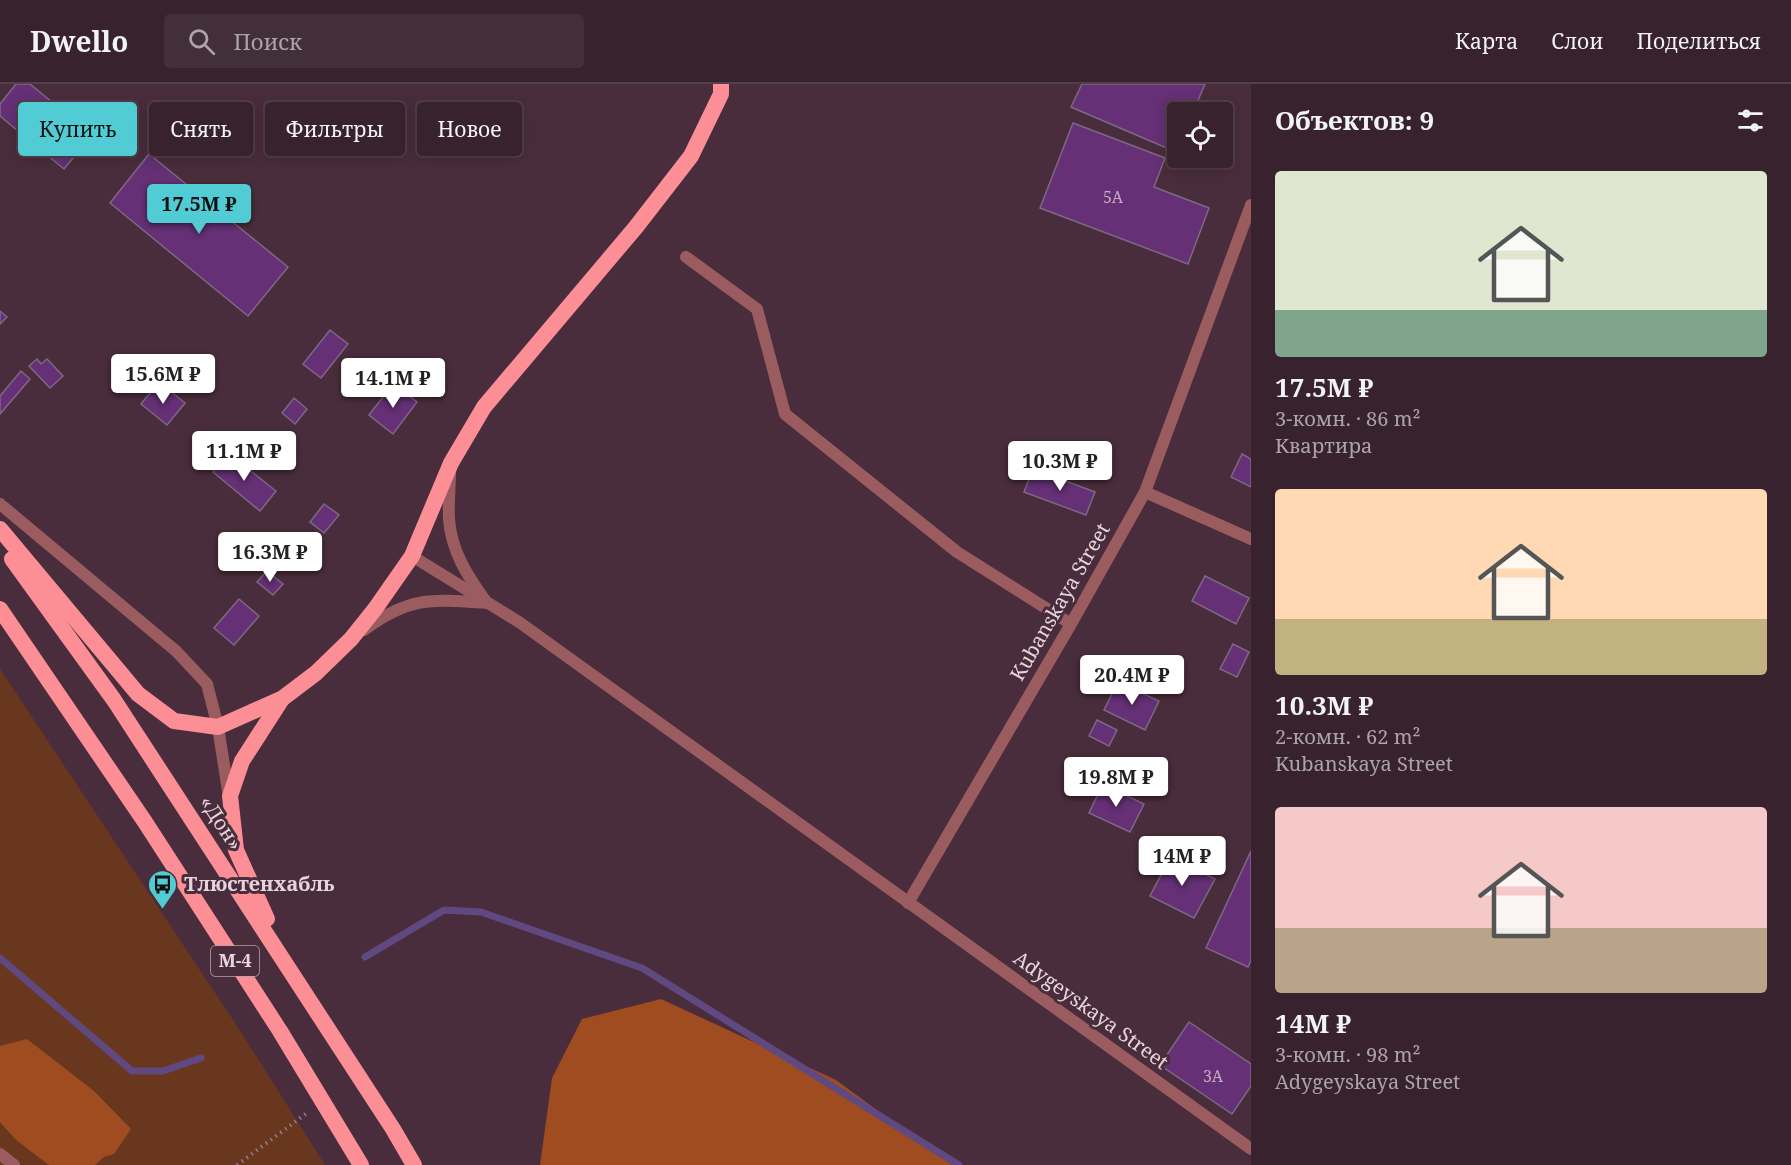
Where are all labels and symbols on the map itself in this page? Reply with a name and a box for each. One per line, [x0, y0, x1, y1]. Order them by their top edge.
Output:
pin: 17.5M ₽ [144, 184, 254, 235]
house number: 5А [1103, 186, 1124, 208]
pin: 15.6M ₽ [108, 354, 218, 405]
pin: 14.1M ₽ [338, 358, 448, 409]
pin: 11.1M ₽ [189, 431, 299, 482]
pin: 10.3M ₽ [1005, 441, 1115, 492]
street label: Kubanskaya Street [1003, 518, 1116, 686]
pin: 16.3M ₽ [215, 532, 325, 583]
pin: 20.4M ₽ [1077, 655, 1187, 706]
pin: 19.8M ₽ [1061, 757, 1171, 808]
street label: «Дон» [194, 790, 249, 855]
pin: 14M ₽ [1140, 836, 1224, 887]
bus stop icon: Тлюстенхабль [147, 868, 179, 910]
place label: Тлюстенхабль [184, 870, 335, 897]
street label: Adygeyskaya Street [1008, 944, 1174, 1075]
road number: М-4 [211, 946, 259, 976]
house number: 3А [1203, 1065, 1224, 1087]

